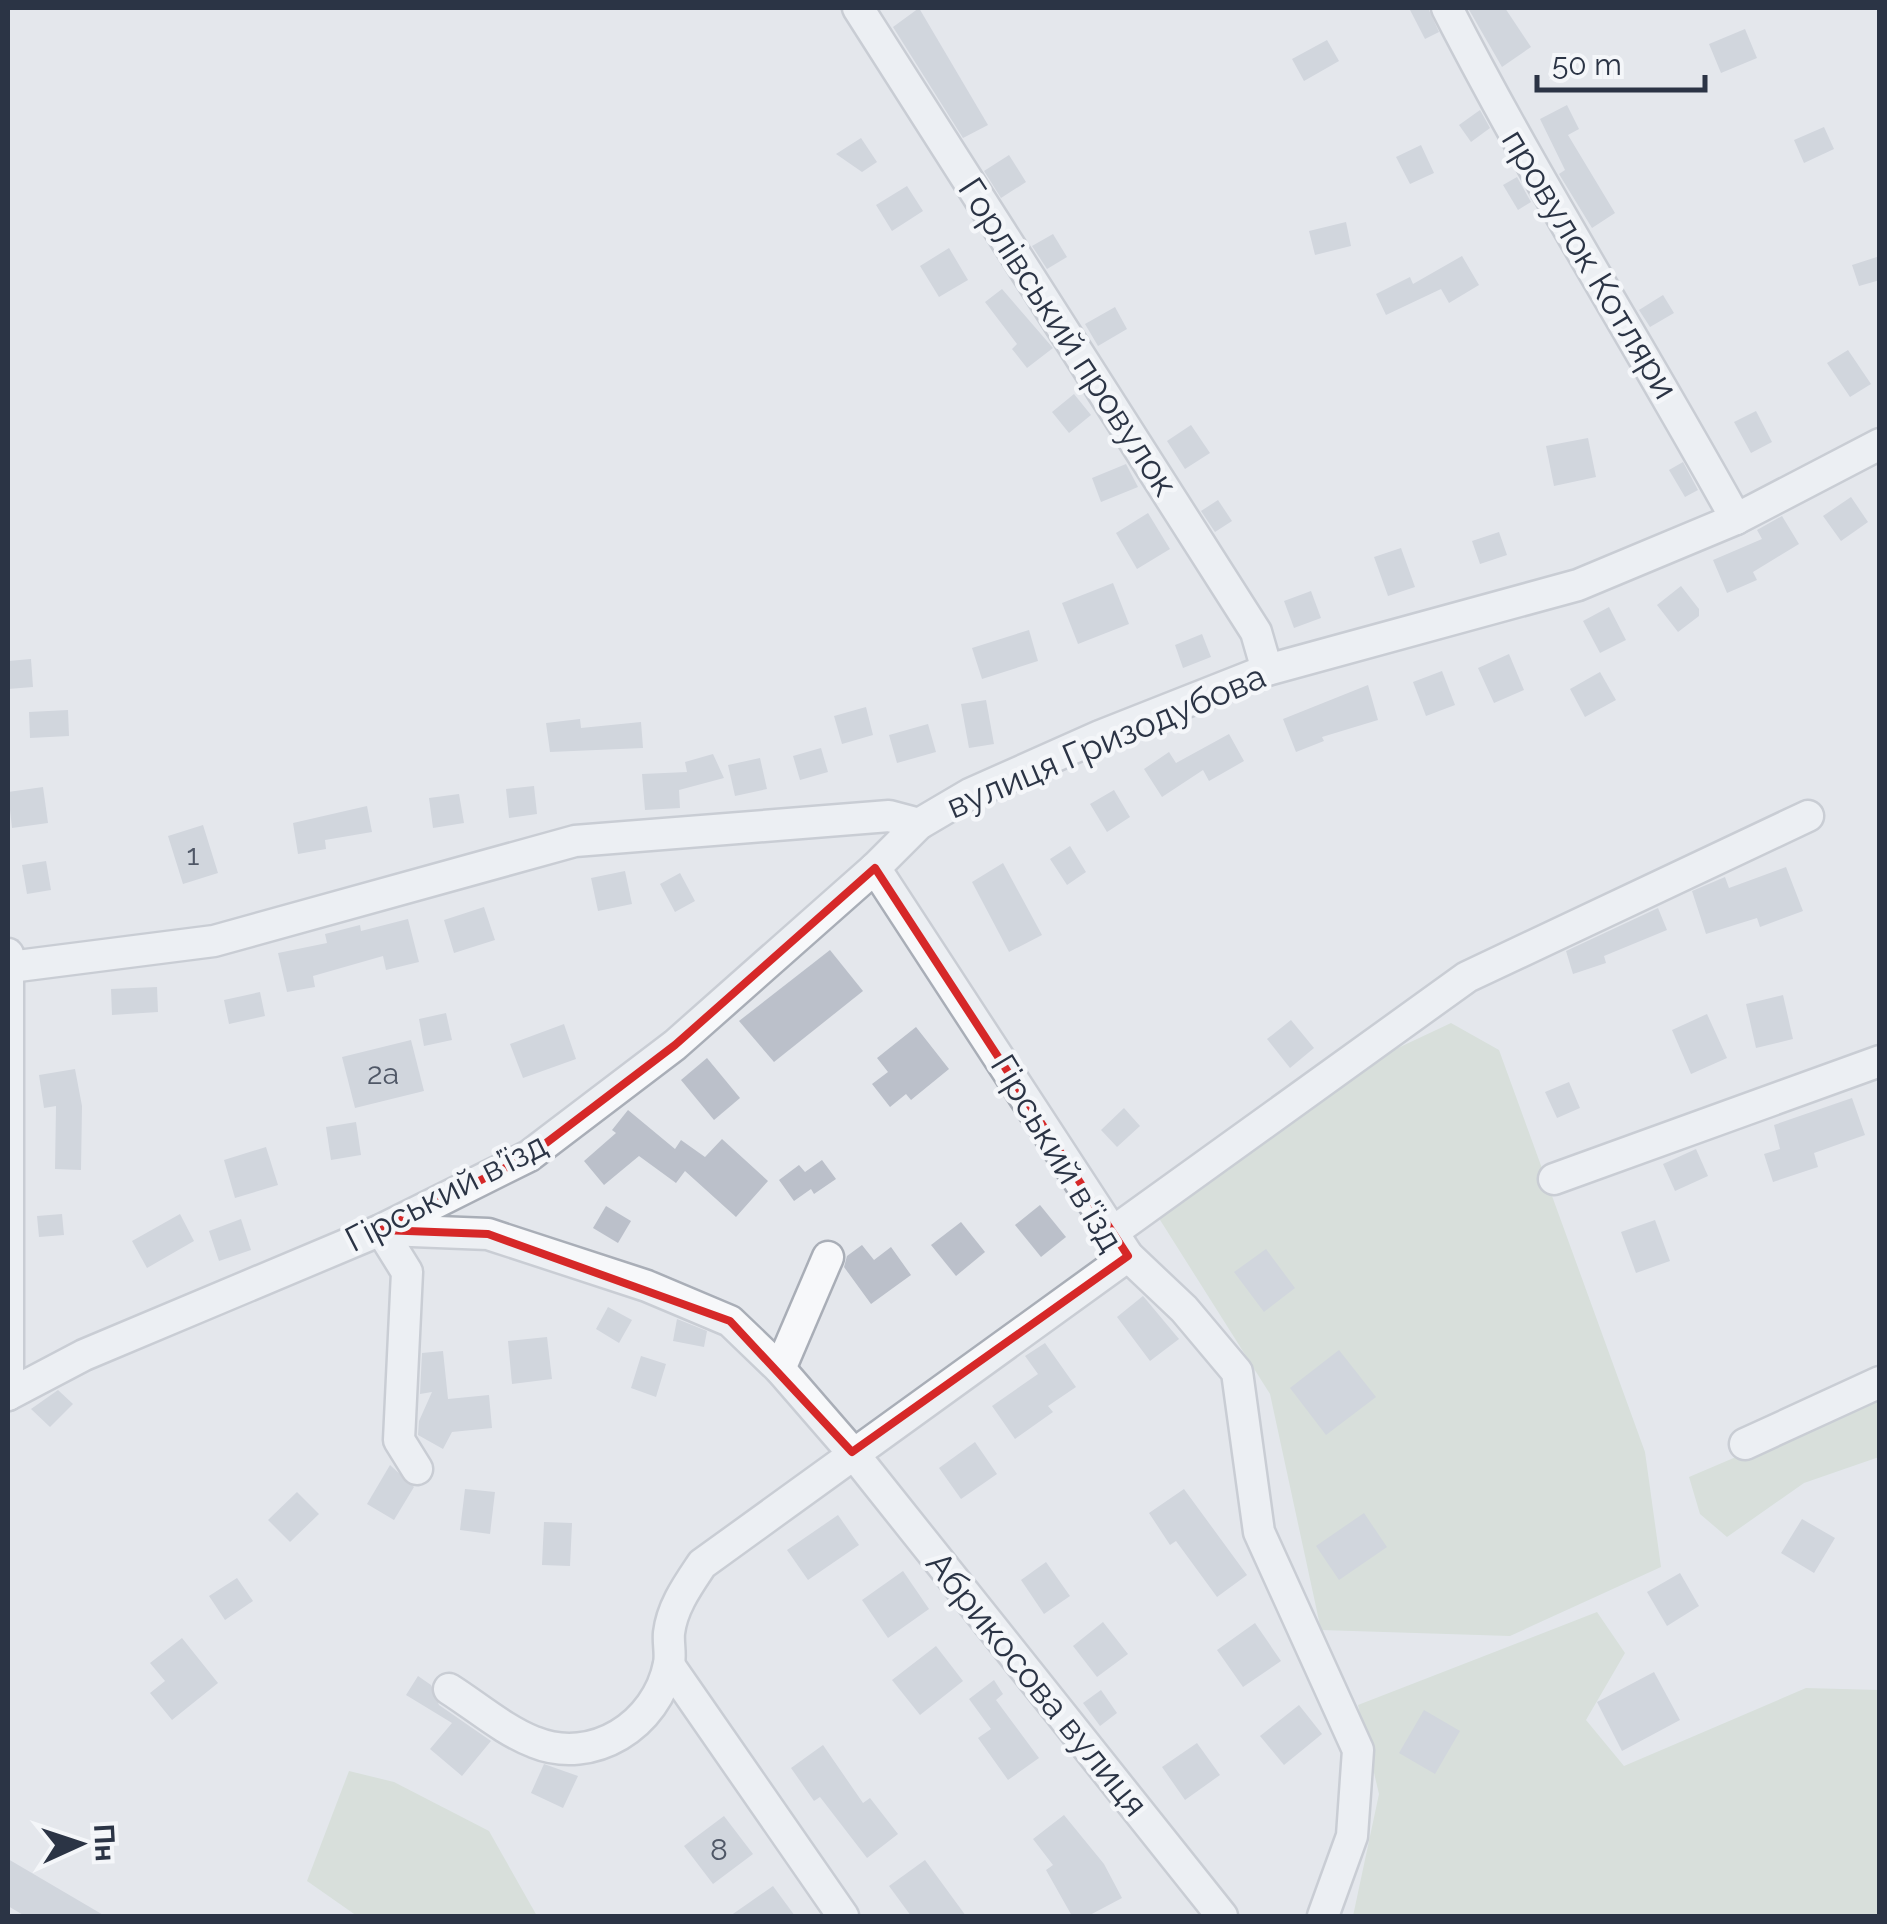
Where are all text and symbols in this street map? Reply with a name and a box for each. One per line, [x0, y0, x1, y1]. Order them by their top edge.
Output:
scale bar [1537, 30, 1704, 92]
text: 50 m [1552, 47, 1622, 82]
street label: провулок Котляри [1494, 122, 1687, 406]
street label: Горлівський провулок [950, 170, 1187, 503]
street label: вулиця Гризодубова [940, 655, 1271, 826]
house number: 1 [187, 837, 200, 872]
street label: Гірський в'їзд [983, 1047, 1132, 1259]
house number: 2а [367, 1056, 399, 1091]
street label: Гірський в’їзд [338, 1123, 553, 1260]
street label: Абрикосова вулиця [918, 1543, 1157, 1824]
north arrow [30, 1794, 130, 1894]
text: Пн [87, 1823, 122, 1862]
house number: 8 [710, 1832, 728, 1867]

